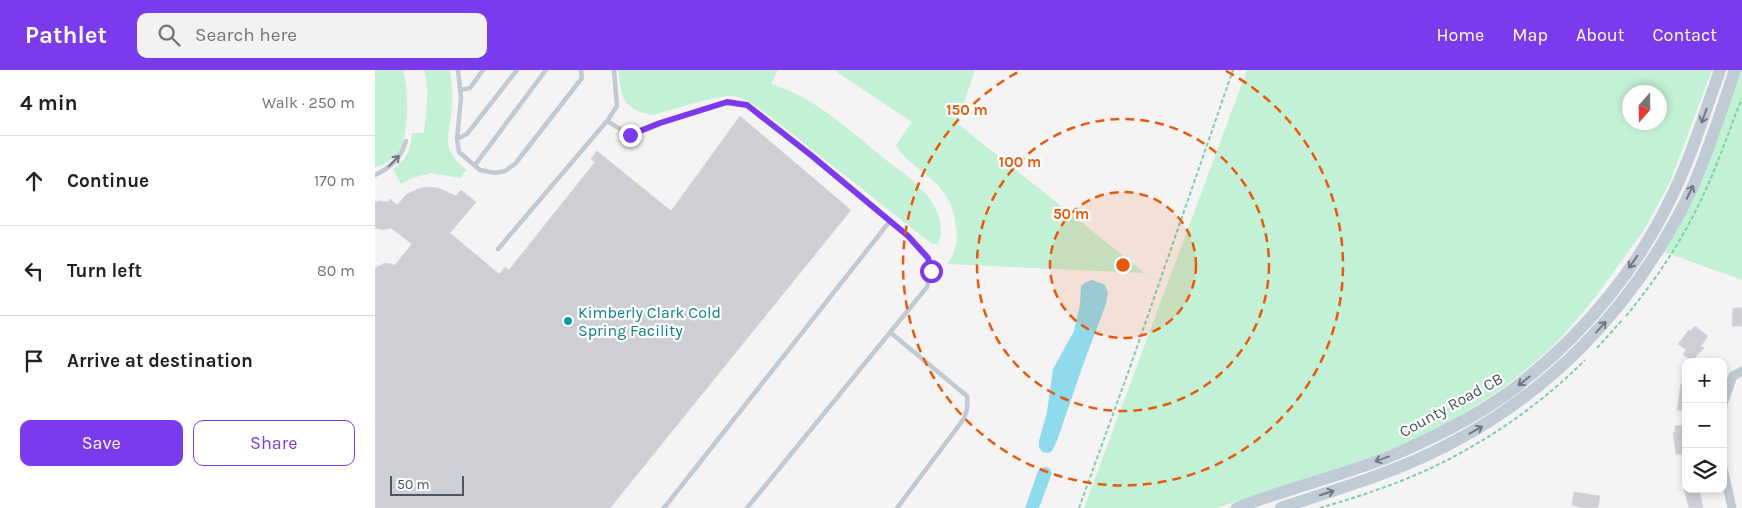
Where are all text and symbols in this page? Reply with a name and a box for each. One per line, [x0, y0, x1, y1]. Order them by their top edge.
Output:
search box [137, 13, 487, 58]
text: Pathlet [25, 21, 107, 49]
icon: search [155, 21, 183, 49]
text: Search here [195, 24, 297, 46]
text: Home [1436, 24, 1484, 46]
text: Map [1512, 24, 1548, 46]
text: About [1576, 24, 1625, 46]
text: Contact [1653, 24, 1717, 46]
north arrow [1622, 85, 1667, 130]
text: 4 min [20, 91, 78, 115]
text: Walk · 250 m [262, 93, 355, 112]
text: 150 m [946, 101, 988, 119]
one-way arrow [1699, 108, 1708, 123]
route end [619, 124, 642, 147]
text: 100 m [999, 153, 1041, 171]
one-way arrow [388, 155, 400, 167]
icon: ahead [20, 167, 48, 195]
text: Continue [67, 170, 149, 192]
text: 170 m [314, 171, 355, 190]
one-way arrow [1685, 184, 1695, 199]
text: 50 m [1053, 205, 1089, 223]
one-way arrow [1628, 255, 1638, 269]
centre of rings [1114, 256, 1132, 274]
icon: left [20, 257, 48, 285]
text: Turn left [67, 260, 142, 282]
route start [920, 260, 943, 283]
text: 80 m [317, 261, 355, 280]
place label: Kimberly Clark Cold Spring Facility [578, 303, 721, 340]
marker: Kimberly Clark Cold Spring Facility [562, 315, 574, 327]
one-way arrow [1595, 320, 1607, 333]
icon: arrive [20, 347, 48, 375]
text: Arrive at destination [67, 350, 253, 372]
map controls [1682, 358, 1727, 493]
button: + [1682, 358, 1727, 403]
street label: County Road CB [1396, 369, 1506, 441]
one-way arrow [1517, 375, 1530, 386]
button: − [1682, 403, 1727, 448]
button: Save [20, 420, 183, 466]
button: Share [193, 420, 355, 466]
one-way arrow [1469, 425, 1484, 435]
button: layers [1682, 448, 1727, 493]
one-way arrow [1375, 455, 1390, 464]
scale bar [390, 473, 464, 496]
text: 50 m [397, 476, 430, 493]
one-way arrow [1319, 488, 1334, 497]

